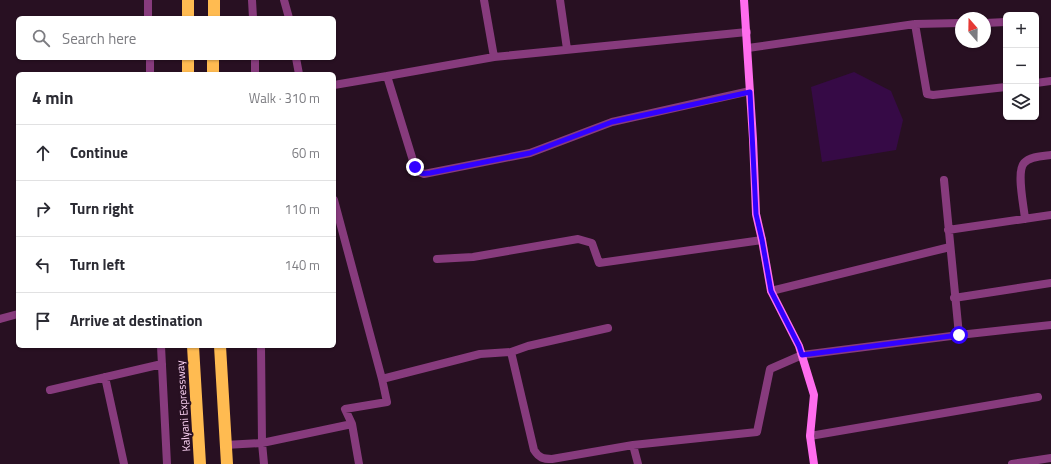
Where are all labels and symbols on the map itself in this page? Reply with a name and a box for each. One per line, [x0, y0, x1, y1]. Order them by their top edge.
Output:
north arrow [955, 12, 991, 48]
route end [406, 158, 424, 176]
route start [950, 326, 968, 344]
street label: Kalyani Expressway [172, 359, 194, 452]

